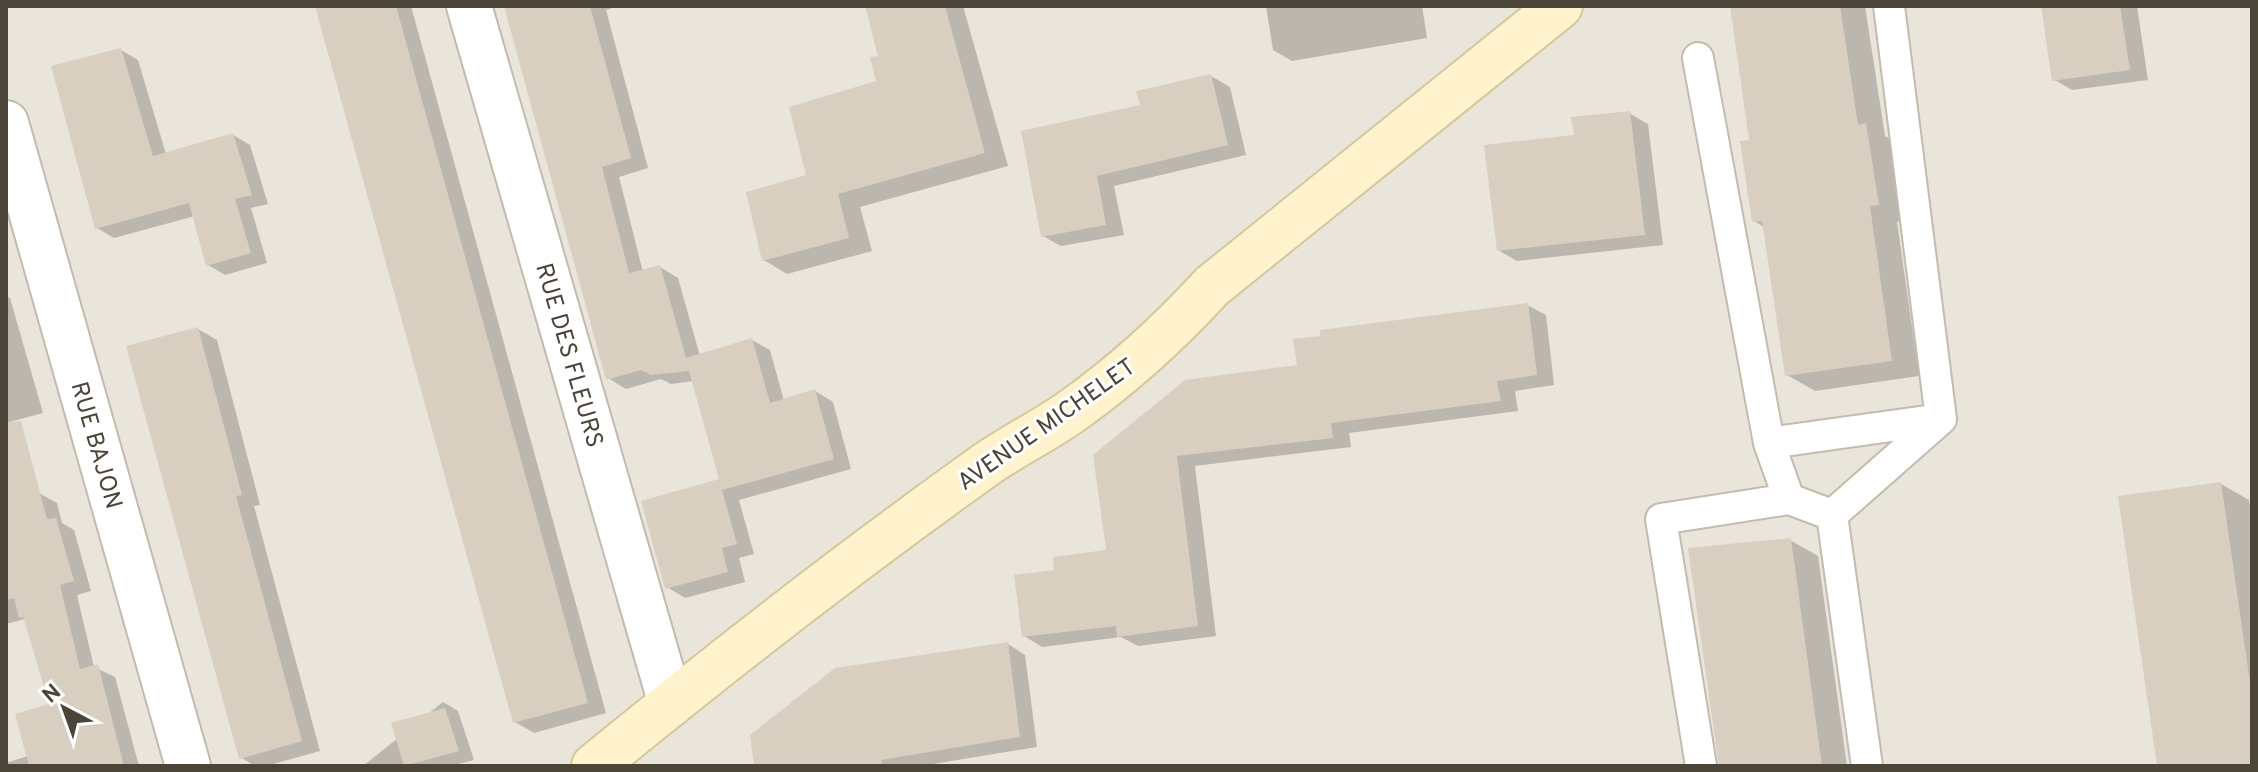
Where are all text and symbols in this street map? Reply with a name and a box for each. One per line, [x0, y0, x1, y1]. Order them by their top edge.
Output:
street label: RUE DES FLEURS [527, 260, 609, 451]
street label: AVENUE MICHELET [952, 353, 1142, 498]
street label: RUE BAJON [63, 378, 128, 513]
north arrow [24, 668, 104, 748]
text: N [38, 679, 67, 710]

